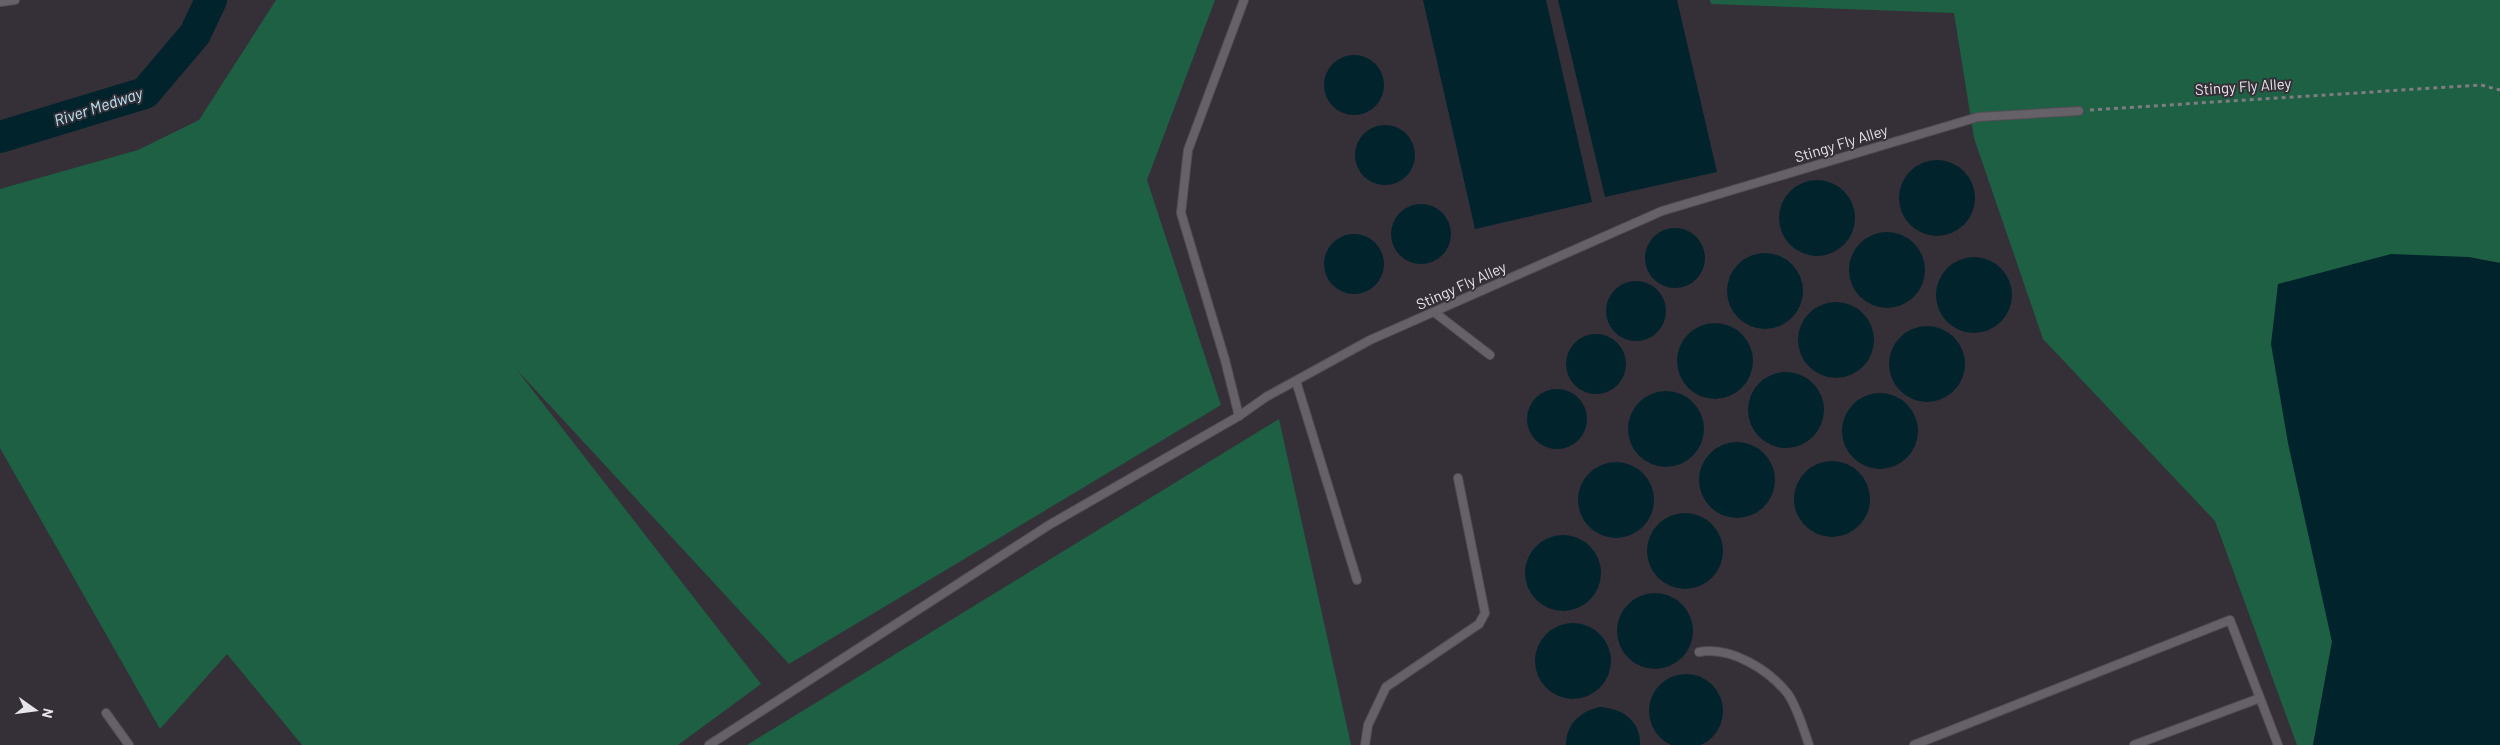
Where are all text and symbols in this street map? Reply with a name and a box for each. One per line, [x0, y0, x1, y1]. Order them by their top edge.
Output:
street label: Stingy Fly Alley [2194, 74, 2292, 98]
water label: River Medway [51, 83, 145, 129]
street label: Stingy Fly Alley [1792, 120, 1890, 166]
street label: Stingy Fly Alley [1413, 257, 1509, 313]
north arrow [10, 685, 60, 735]
text: N [39, 707, 57, 720]

